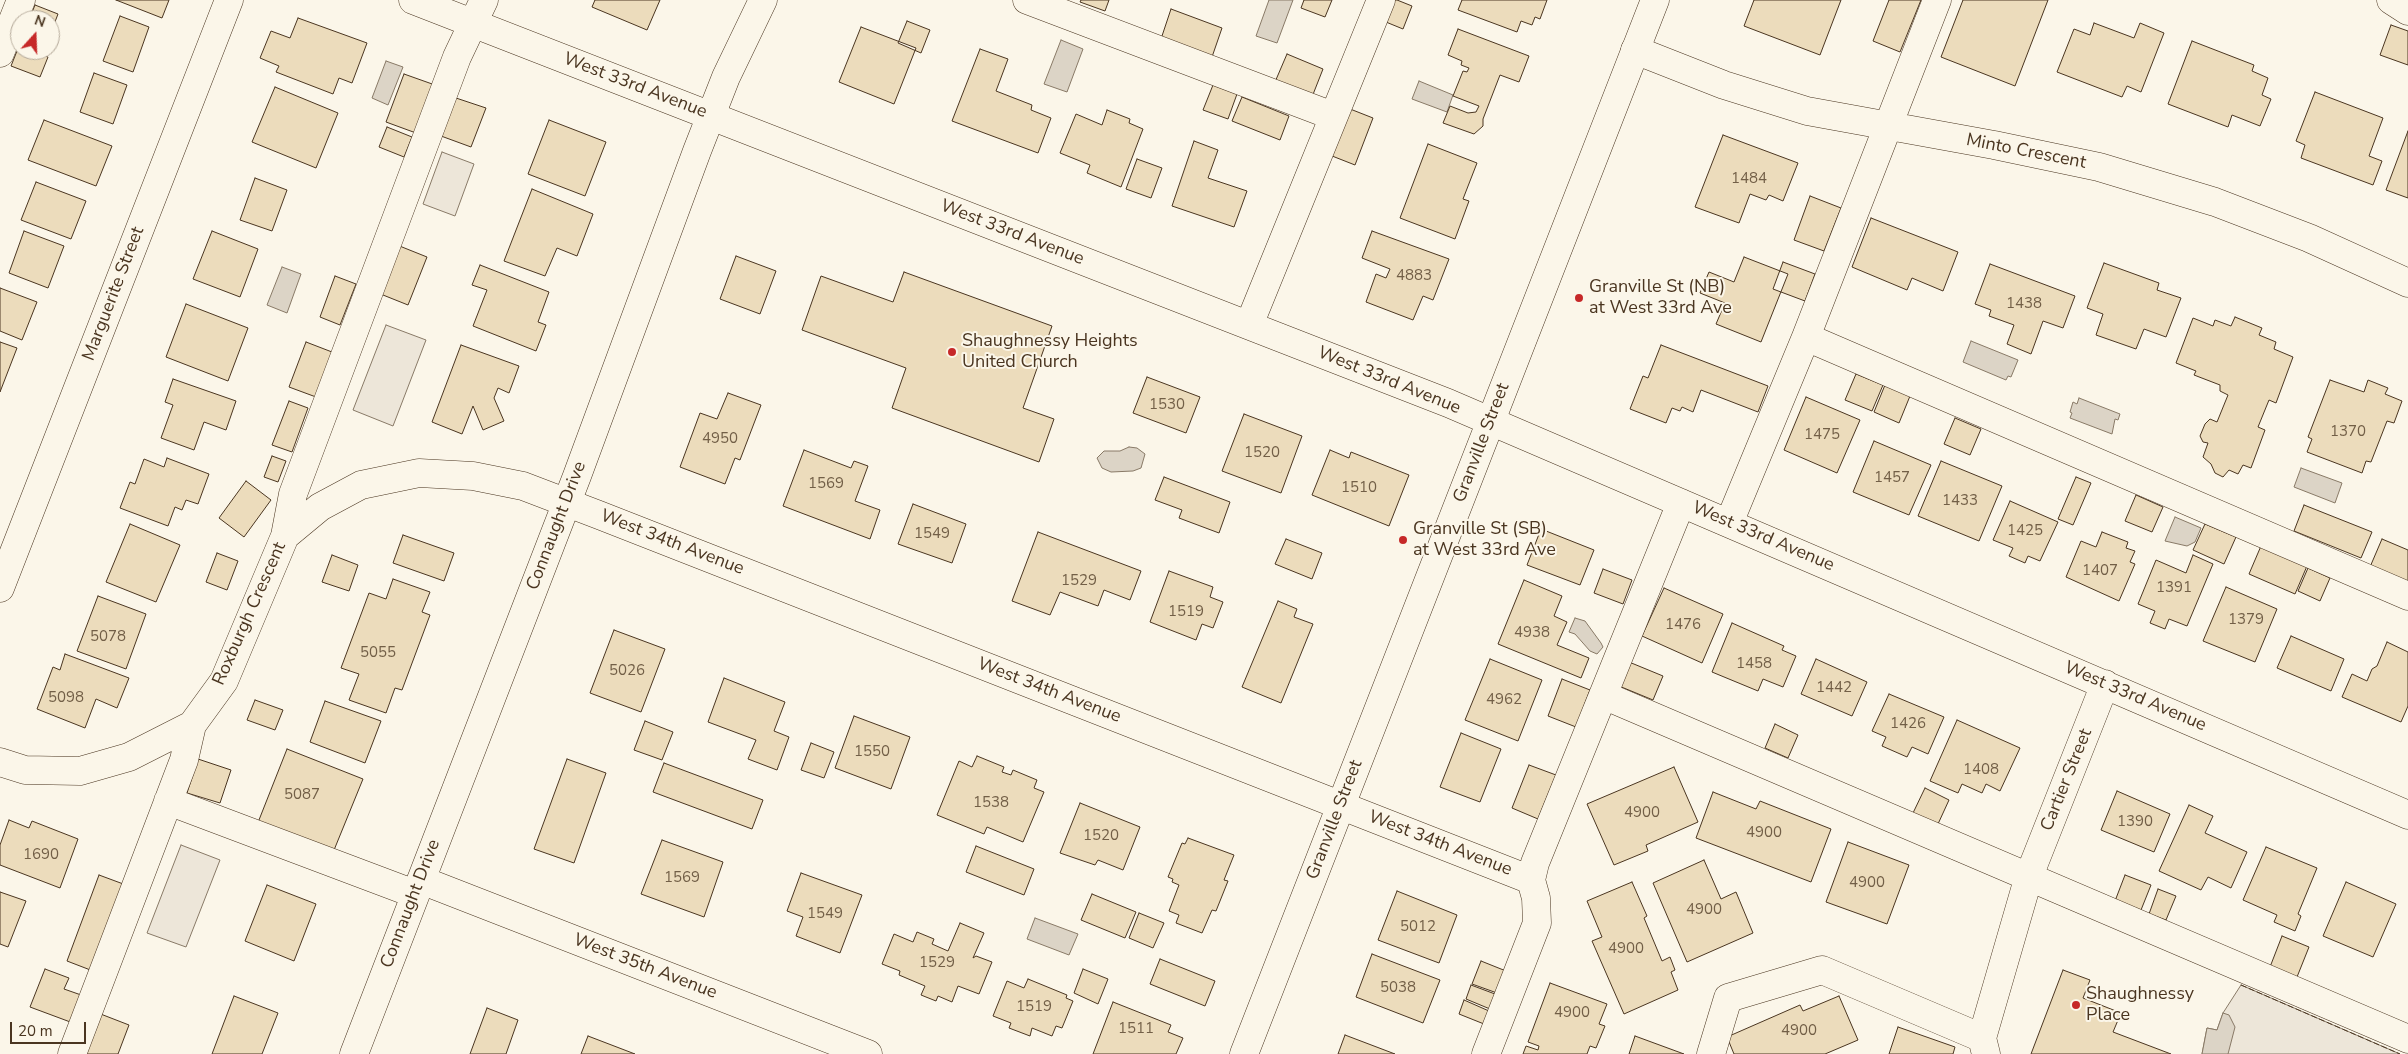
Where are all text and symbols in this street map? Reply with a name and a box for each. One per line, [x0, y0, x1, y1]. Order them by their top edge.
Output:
north arrow [10, 10, 60, 60]
text: N [32, 11, 48, 32]
street label: West 33rd Avenue [560, 49, 710, 123]
street label: Minto Crescent [1964, 130, 2088, 174]
house number: 1484 [1731, 170, 1767, 188]
street label: West 33rd Avenue [937, 196, 1087, 270]
street label: Marguerite Street [79, 224, 149, 364]
house number: 4883 [1396, 267, 1432, 285]
place label: Granville St (NB) at West 33rd Ave [1589, 277, 1732, 320]
marker: Granville St (NB) at West 33rd Ave [1573, 292, 1585, 304]
house number: 1438 [2006, 295, 2042, 313]
place label: Shaughnessy Heights United Church [962, 331, 1138, 374]
street label: West 33rd Avenue [1314, 342, 1464, 420]
marker: Shaughnessy Heights United Church [946, 346, 958, 358]
street label: Granville Street [1449, 380, 1515, 506]
house number: 1530 [1149, 396, 1185, 414]
house number: 1370 [2330, 423, 2366, 441]
house number: 1475 [1804, 426, 1840, 444]
house number: 4950 [702, 430, 738, 448]
house number: 1520 [1244, 444, 1280, 462]
street label: Connaught Drive [523, 459, 591, 593]
house number: 1457 [1874, 469, 1910, 487]
house number: 1569 [808, 475, 844, 493]
house number: 1510 [1341, 479, 1377, 497]
house number: 1433 [1942, 492, 1978, 510]
street label: West 33rd Avenue [1689, 497, 1837, 577]
street label: West 34th Avenue [597, 506, 747, 580]
place label: Granville St (SB) at West 33rd Ave [1413, 519, 1556, 562]
house number: 1425 [2007, 522, 2043, 540]
house number: 1549 [914, 525, 950, 543]
marker: Granville St (SB) at West 33rd Ave [1397, 534, 1409, 546]
street label: Roxburgh Crescent [209, 539, 291, 689]
house number: 1407 [2082, 562, 2118, 580]
house number: 1529 [1061, 572, 1097, 590]
house number: 1391 [2156, 579, 2192, 597]
house number: 1519 [1168, 603, 1204, 621]
house number: 1379 [2228, 611, 2264, 629]
house number: 1476 [1665, 616, 1701, 634]
house number: 4938 [1514, 624, 1550, 642]
house number: 5078 [90, 628, 126, 646]
house number: 5055 [360, 644, 396, 662]
street label: West 34th Avenue [974, 654, 1124, 728]
house number: 1458 [1736, 655, 1772, 673]
street label: West 33rd Avenue [2061, 657, 2209, 737]
house number: 5026 [609, 662, 645, 680]
house number: 1442 [1816, 679, 1852, 697]
house number: 5098 [48, 689, 84, 707]
house number: 4962 [1486, 691, 1522, 709]
house number: 1426 [1890, 715, 1926, 733]
street label: Cartier Street [2037, 726, 2097, 834]
house number: 1550 [854, 743, 890, 761]
street label: Granville Street [1302, 757, 1368, 883]
house number: 1408 [1963, 761, 1999, 779]
house number: 5087 [284, 786, 320, 804]
house number: 1538 [973, 794, 1009, 812]
house number: 4900 [1624, 804, 1660, 822]
street label: West 34th Avenue [1365, 807, 1515, 881]
house number: 1390 [2117, 813, 2153, 831]
house number: 4900 [1746, 824, 1782, 842]
house number: 1520 [1083, 827, 1119, 845]
street label: Connaught Drive [377, 837, 445, 971]
house number: 1690 [23, 846, 59, 864]
house number: 1569 [664, 869, 700, 887]
house number: 4900 [1849, 874, 1885, 892]
house number: 4900 [1686, 901, 1722, 919]
house number: 1549 [807, 905, 843, 923]
house number: 5012 [1400, 918, 1436, 936]
street label: West 35th Avenue [570, 930, 720, 1004]
house number: 4900 [1608, 940, 1644, 958]
house number: 1529 [919, 954, 955, 972]
house number: 5038 [1380, 979, 1416, 997]
place label: Shaughnessy Place [2086, 984, 2194, 1026]
house number: 1519 [1016, 998, 1052, 1016]
marker: Shaughnessy Place [2070, 999, 2082, 1011]
house number: 4900 [1554, 1004, 1590, 1022]
scale bar [12, 1012, 89, 1044]
house number: 1511 [1118, 1020, 1154, 1038]
text: 20 m [18, 1021, 53, 1041]
house number: 4900 [1781, 1022, 1817, 1040]

